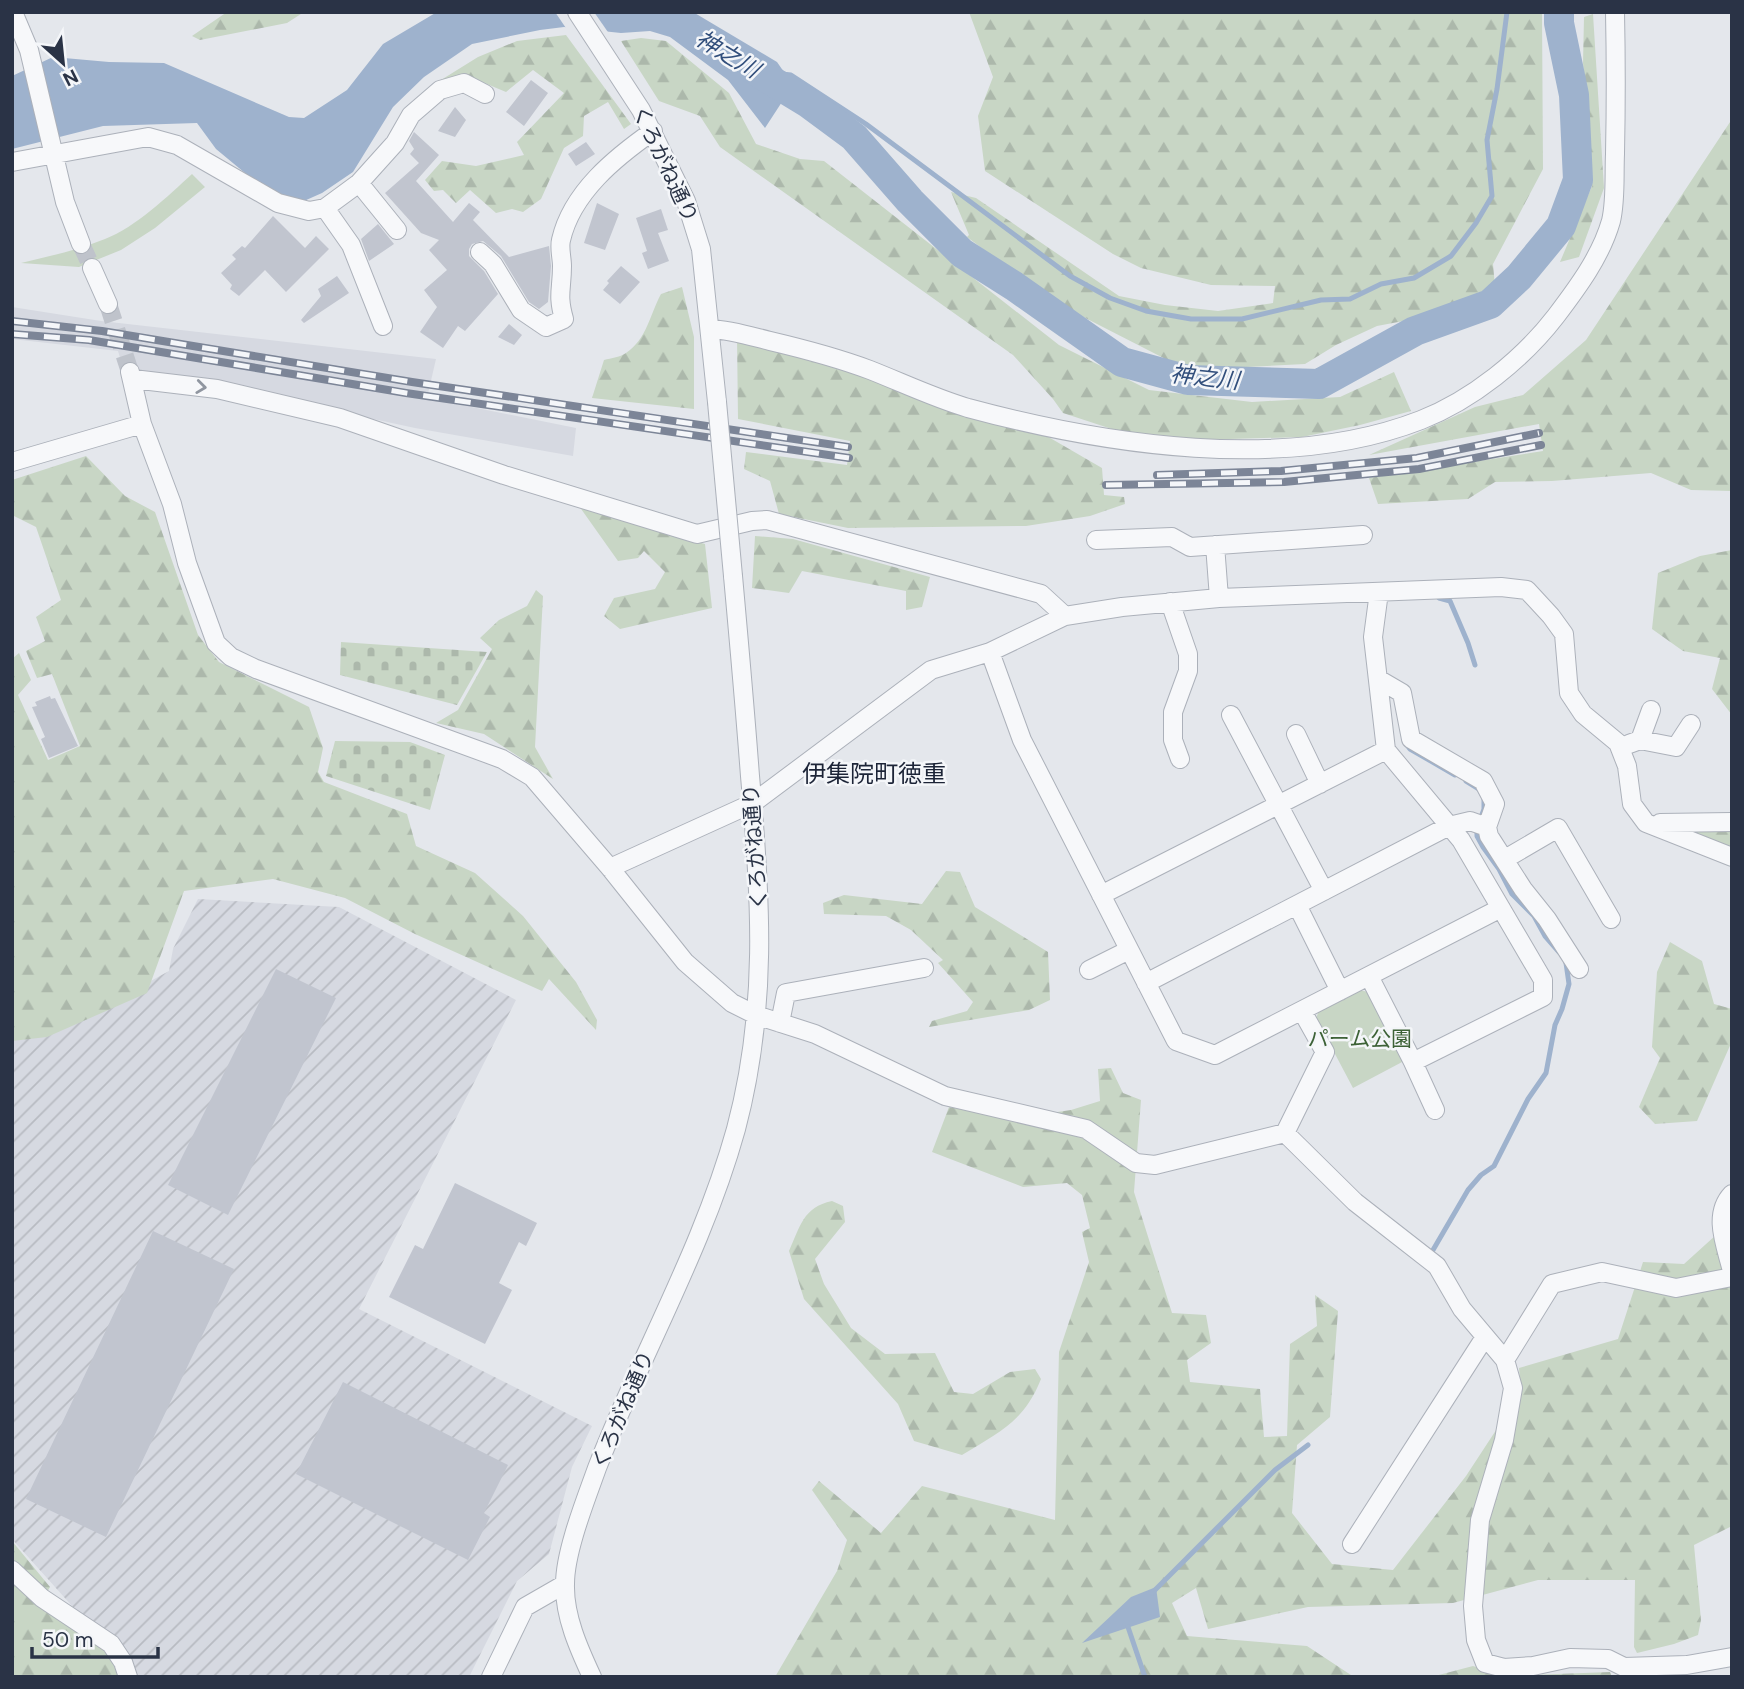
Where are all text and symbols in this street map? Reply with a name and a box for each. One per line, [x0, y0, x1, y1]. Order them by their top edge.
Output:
water label: 神之川 [691, 23, 768, 86]
north arrow [28, 28, 98, 98]
text: N [59, 63, 82, 92]
street label: くろがね通り [626, 101, 704, 227]
water label: 神之川 [1169, 358, 1244, 396]
one-way arrow [195, 380, 207, 395]
district label: 伊集院町徳重 [802, 758, 946, 789]
street label: くろがね通り [737, 783, 773, 911]
park label: パーム公園 [1308, 1025, 1412, 1053]
street label: くろがね通り [585, 1347, 661, 1473]
scale bar [32, 1616, 158, 1660]
text: 50 m [42, 1626, 93, 1654]

